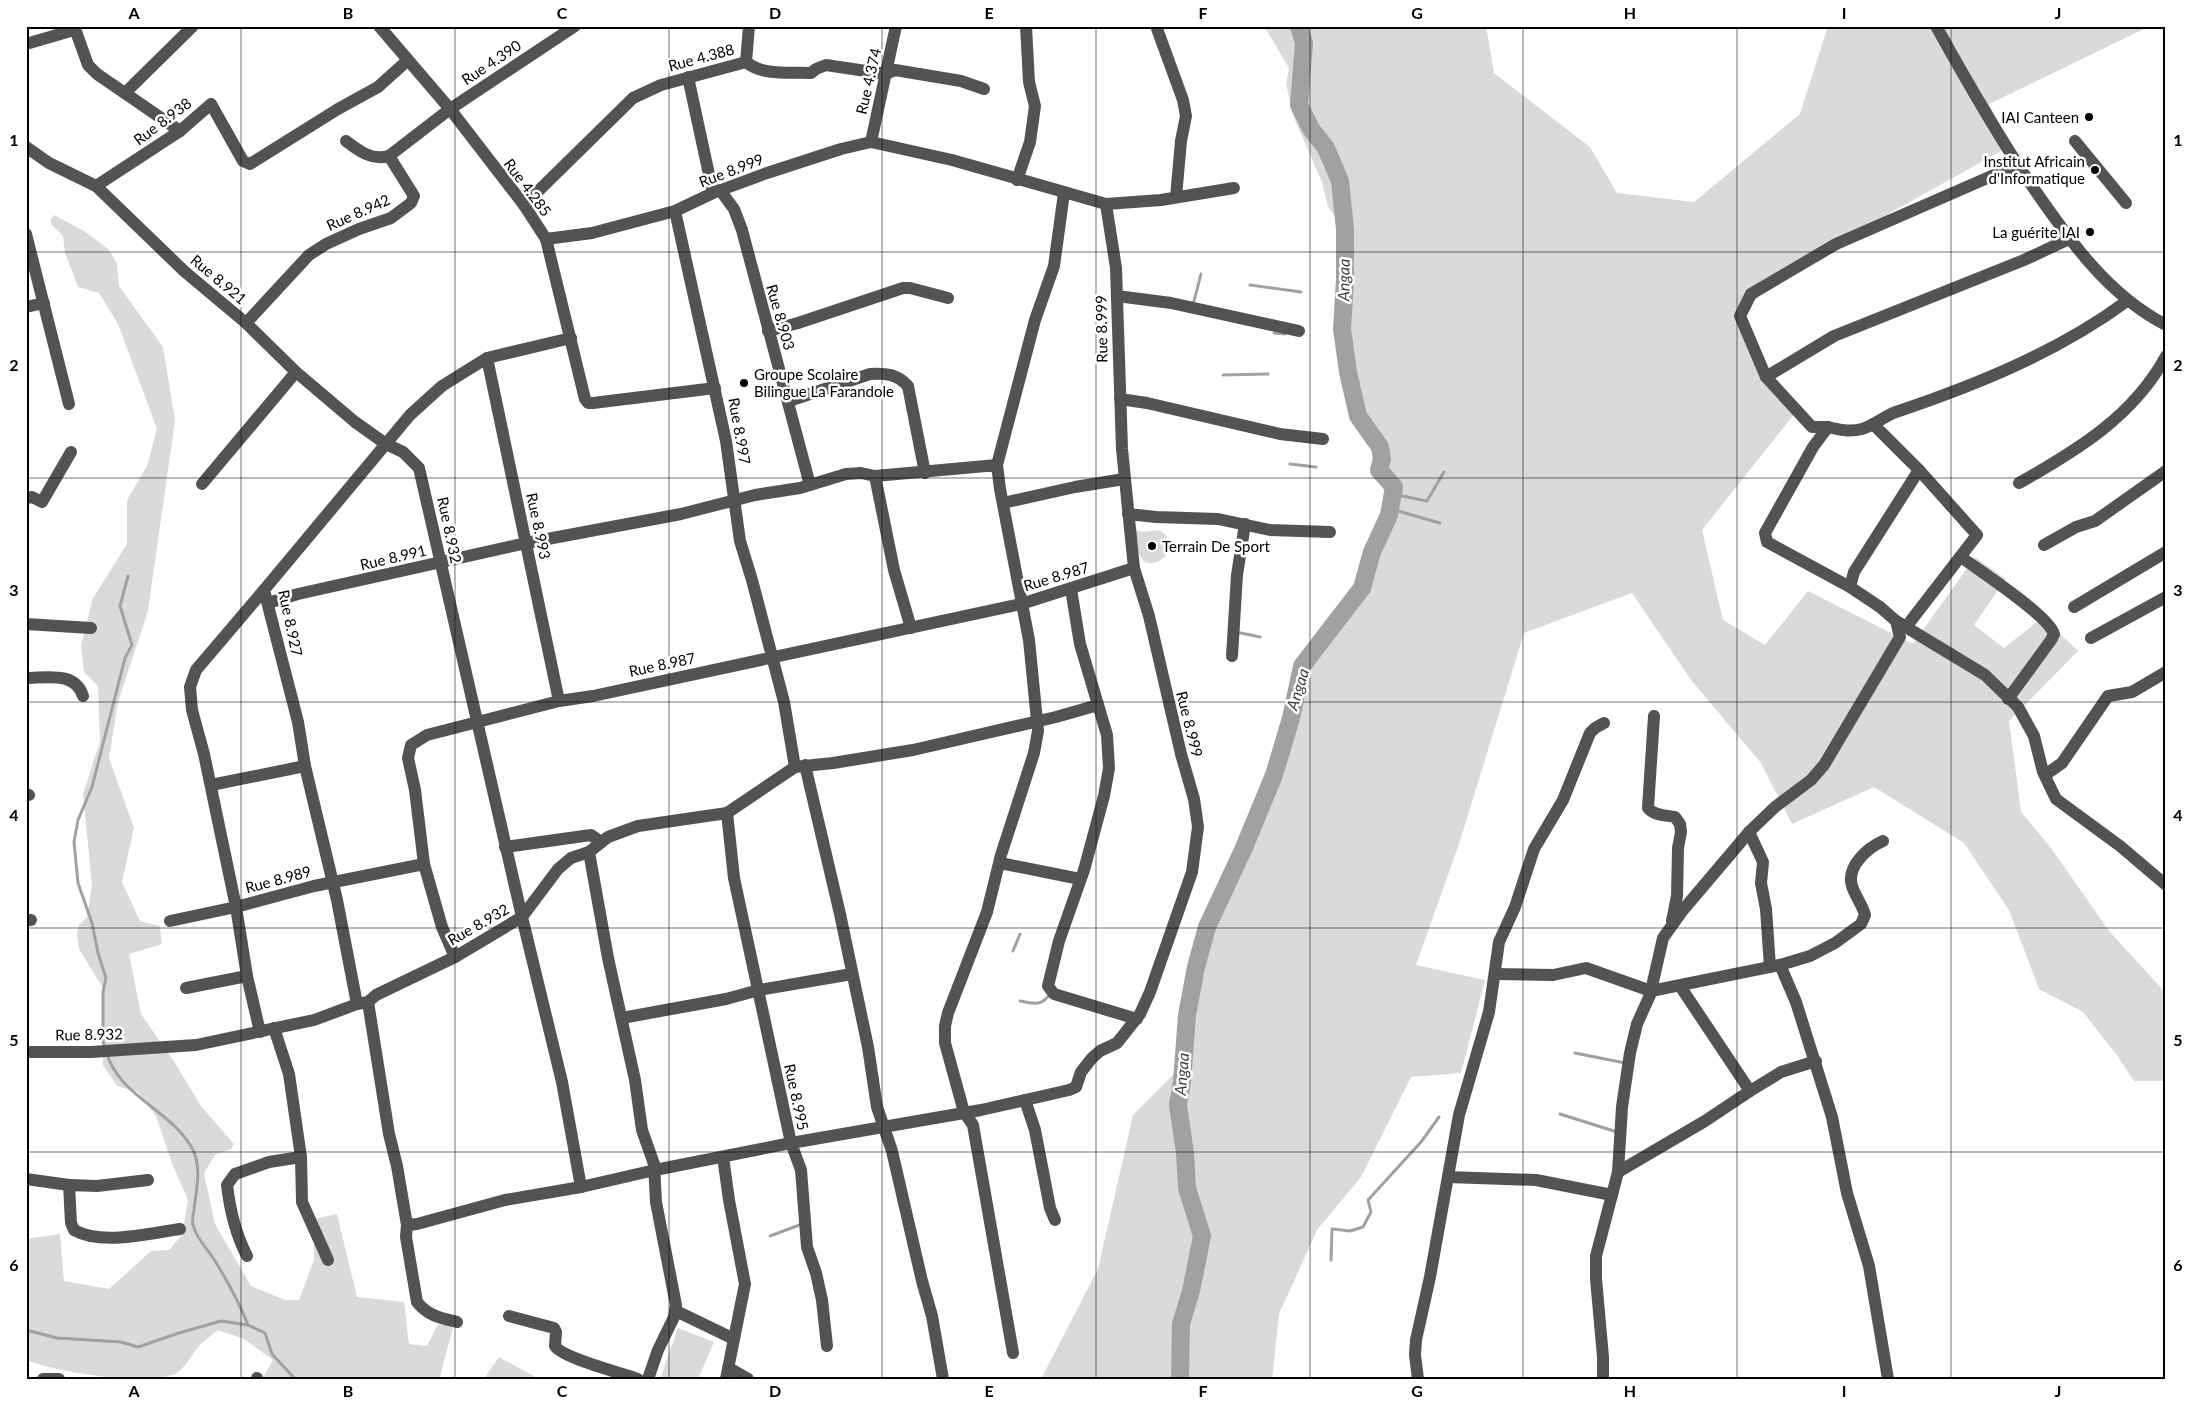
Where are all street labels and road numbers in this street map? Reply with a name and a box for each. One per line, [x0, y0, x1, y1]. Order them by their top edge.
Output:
street label: Rue 4.390 [458, 35, 524, 88]
street label: Rue 4.388 [666, 40, 736, 74]
street label: Rue 4.374 [852, 46, 884, 116]
street label: Rue 8.938 [130, 93, 194, 149]
street label: Rue 8.999 [696, 149, 766, 191]
street label: Rue 4.285 [500, 155, 556, 219]
street label: Rue 8.942 [323, 190, 393, 234]
street label: Rue 8.921 [187, 250, 251, 308]
street label: Rue 8.903 [763, 282, 799, 352]
street label: Rue 8.999 [1091, 295, 1111, 363]
street label: Rue 8.997 [725, 396, 755, 466]
street label: Rue 8.993 [523, 491, 555, 561]
street label: Rue 8.932 [434, 495, 466, 565]
street label: Rue 8.991 [358, 541, 428, 573]
street label: Rue 8.987 [1021, 557, 1091, 594]
street label: Rue 8.927 [275, 588, 307, 658]
street label: Rue 8.987 [627, 648, 697, 680]
street label: Rue 8.999 [1173, 689, 1207, 759]
street label: Rue 8.989 [243, 862, 313, 896]
street label: Rue 8.932 [444, 899, 512, 949]
street label: Rue 8.932 [55, 1024, 123, 1044]
street label: Rue 8.995 [781, 1062, 813, 1132]

